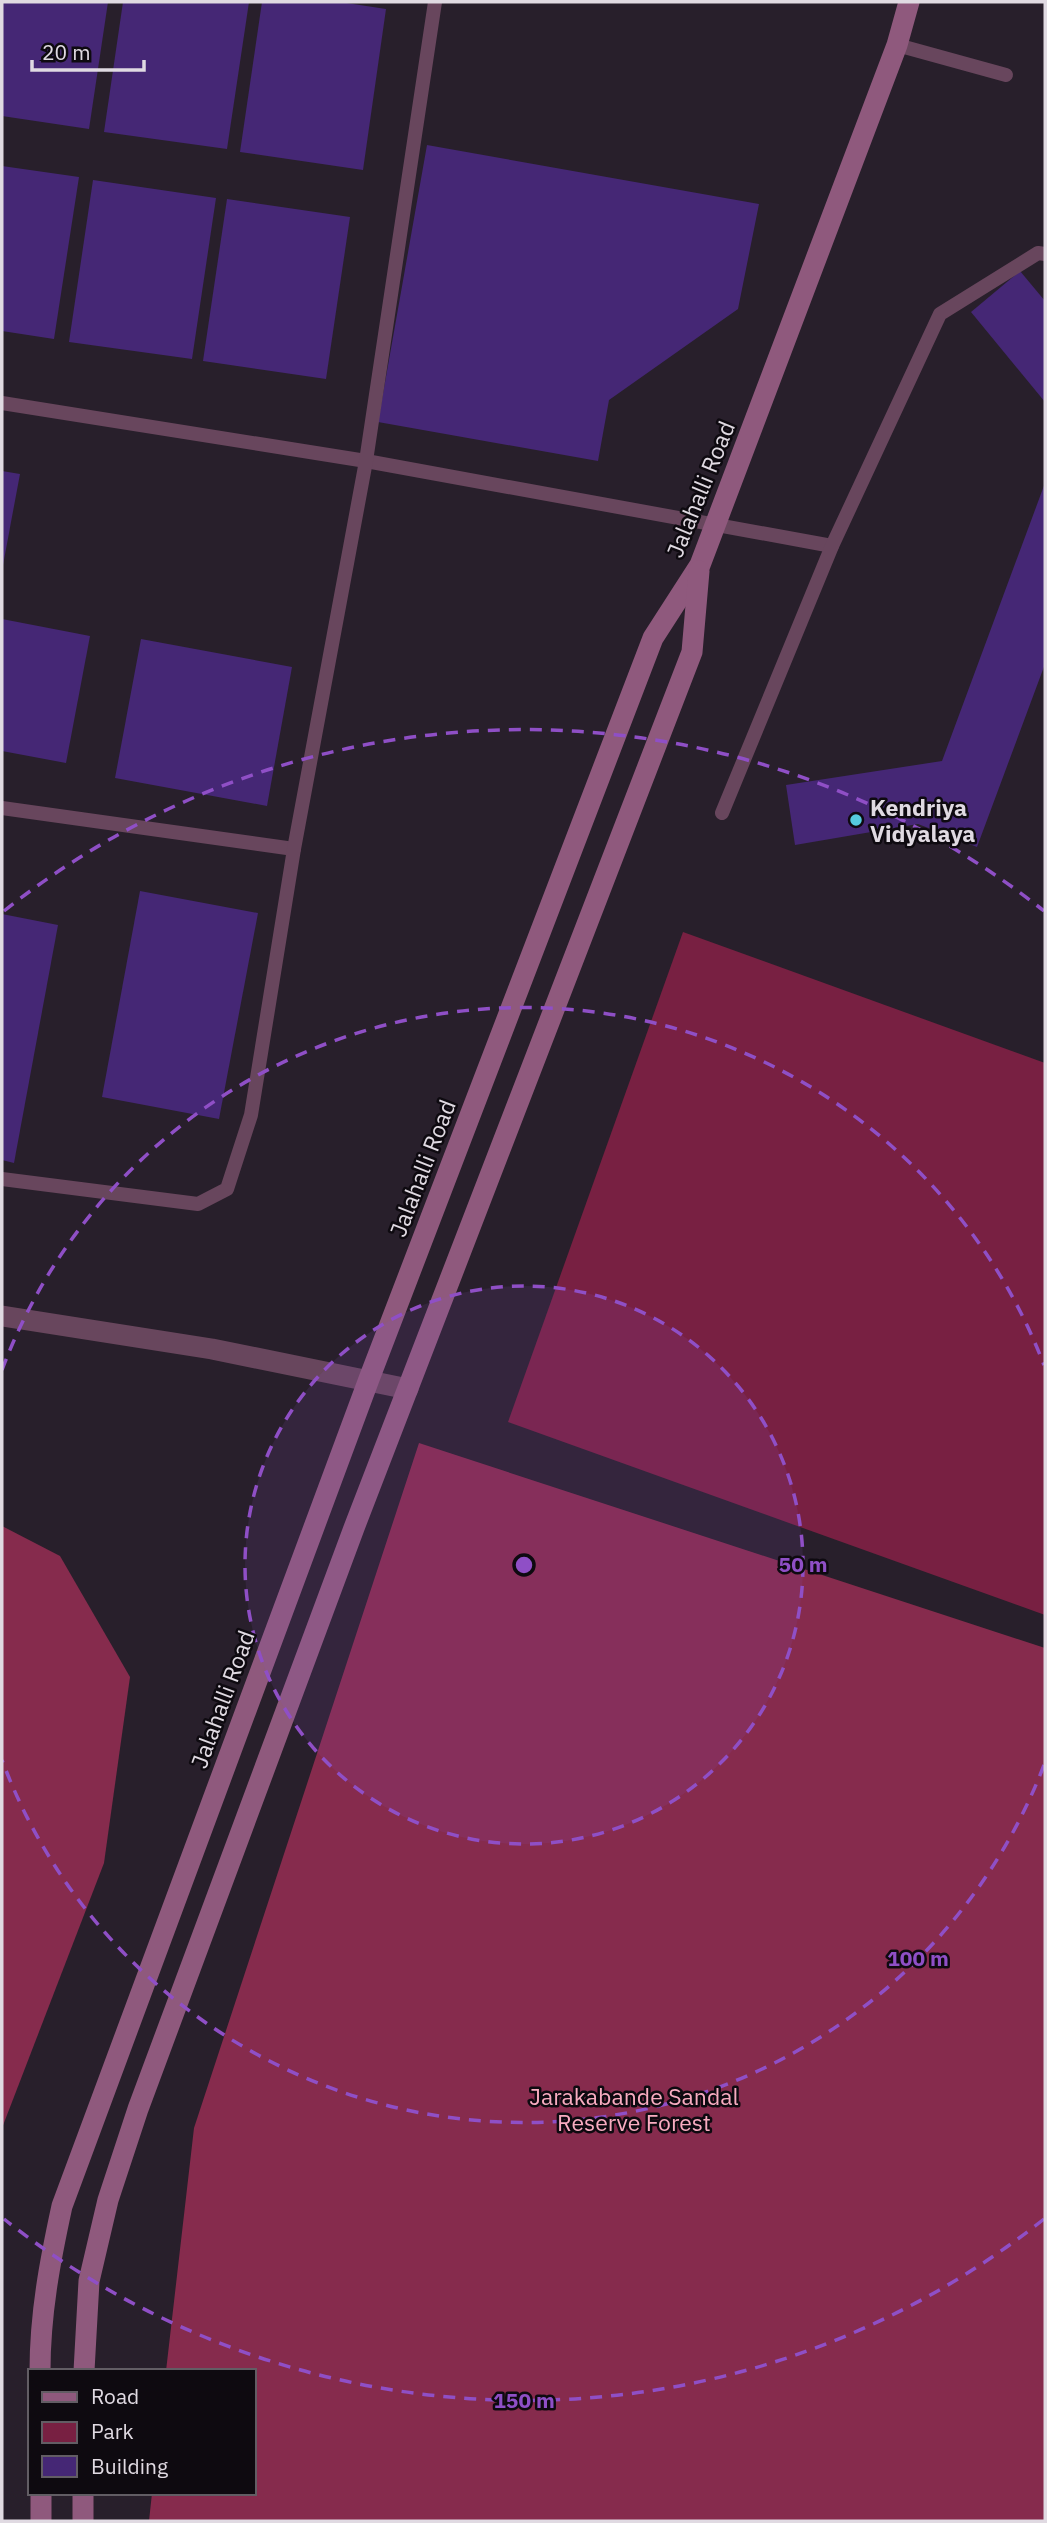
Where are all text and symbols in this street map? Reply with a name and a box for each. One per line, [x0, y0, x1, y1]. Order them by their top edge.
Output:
scale bar [32, 28, 144, 72]
text: 20 m [42, 38, 91, 66]
street label: Jalahalli Road [659, 416, 741, 562]
place label: Kendriya Vidyalaya [870, 792, 975, 848]
marker: Kendriya Vidyalaya [848, 812, 864, 828]
street label: Jalahalli Road [382, 1095, 462, 1241]
text: 50 m [779, 1550, 827, 1578]
centre of rings [512, 1553, 536, 1577]
street label: Jalahalli Road [183, 1626, 261, 1772]
text: 100 m [887, 1944, 949, 1972]
park label: Jarakabande Sandal Reserve Forest [529, 2081, 739, 2137]
legend [28, 2369, 256, 2495]
text: Road [91, 2382, 139, 2410]
text: 150 m [493, 2386, 555, 2414]
text: Park [91, 2417, 134, 2445]
text: Building [91, 2452, 168, 2480]

